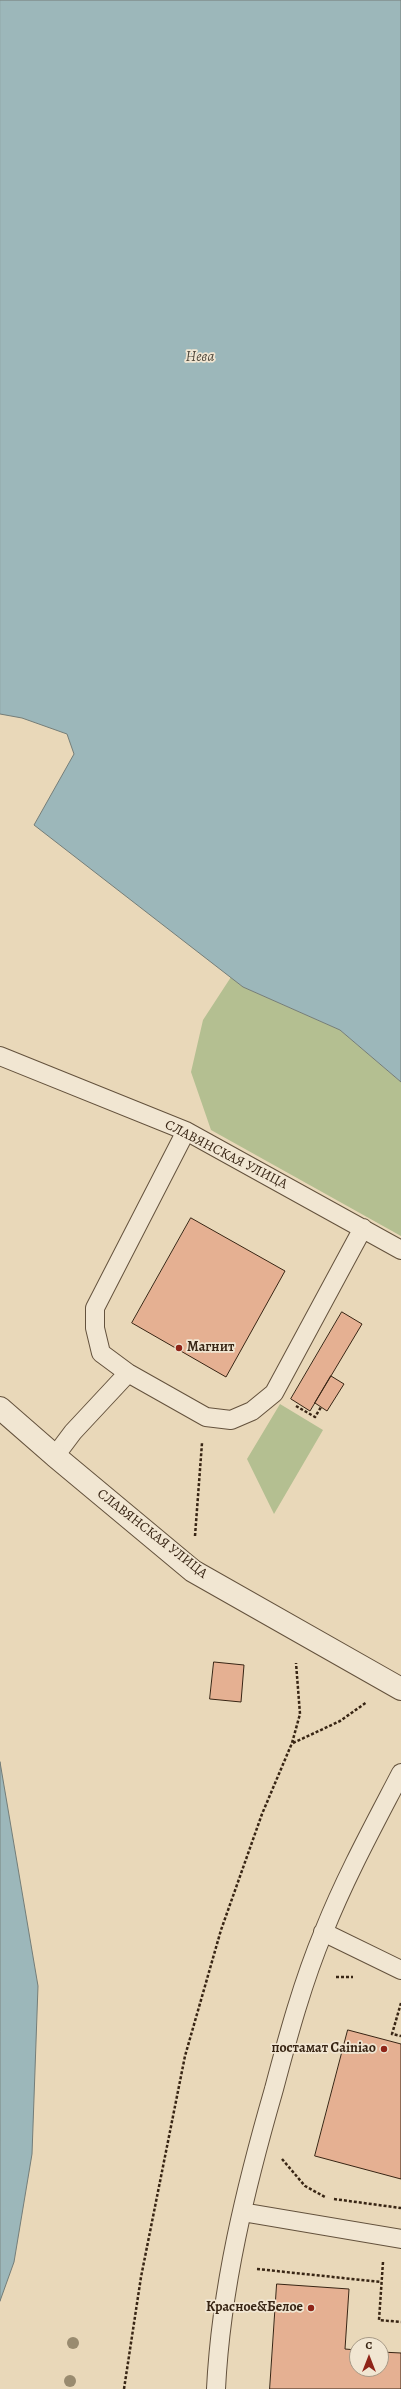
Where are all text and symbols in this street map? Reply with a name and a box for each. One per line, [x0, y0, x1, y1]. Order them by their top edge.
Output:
water label: Нева [186, 348, 214, 366]
street label: СЛАВЯНСКАЯ УЛИЦА [162, 1117, 290, 1193]
place label: Магнит [187, 1340, 234, 1356]
marker: Магнит [174, 1343, 184, 1353]
street label: СЛАВЯНСКАЯ УЛИЦА [93, 1486, 211, 1582]
place label: постамат Cainiao [271, 2041, 376, 2057]
marker: постамат Cainiao [379, 2044, 389, 2054]
place label: Красное&Белое [206, 2300, 303, 2316]
marker: Красное&Белое [306, 2303, 316, 2313]
north arrow [349, 2337, 389, 2377]
text: С [366, 2338, 372, 2353]

